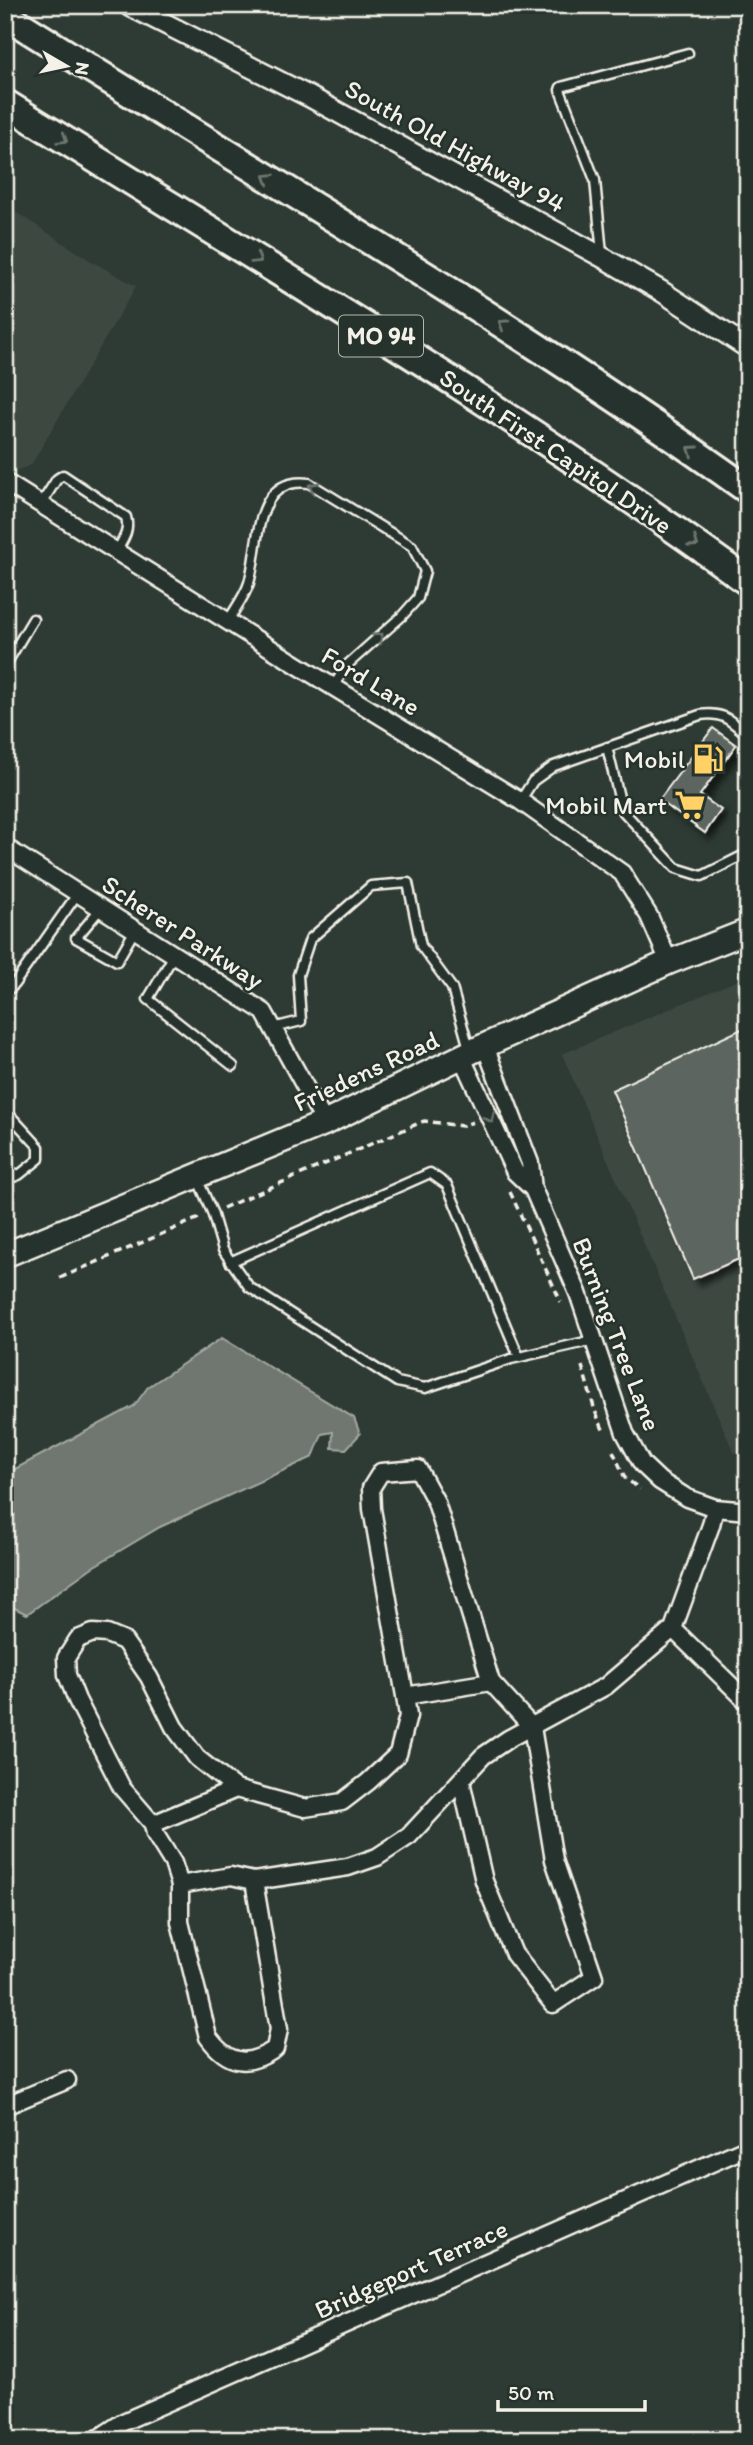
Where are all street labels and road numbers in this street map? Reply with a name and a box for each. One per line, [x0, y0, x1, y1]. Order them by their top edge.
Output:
street label: South Old Highway 94 [339, 72, 571, 220]
road number: MO 94 [339, 316, 423, 356]
street label: South First Capitol Drive [433, 361, 679, 541]
street label: Ford Lane [316, 639, 426, 723]
street label: Scherer Parkway [96, 868, 270, 996]
street label: Friedens Road [288, 1023, 444, 1119]
street label: Burning Tree Lane [565, 1233, 669, 1435]
street label: Bridgeport Terrace [310, 2212, 512, 2326]

